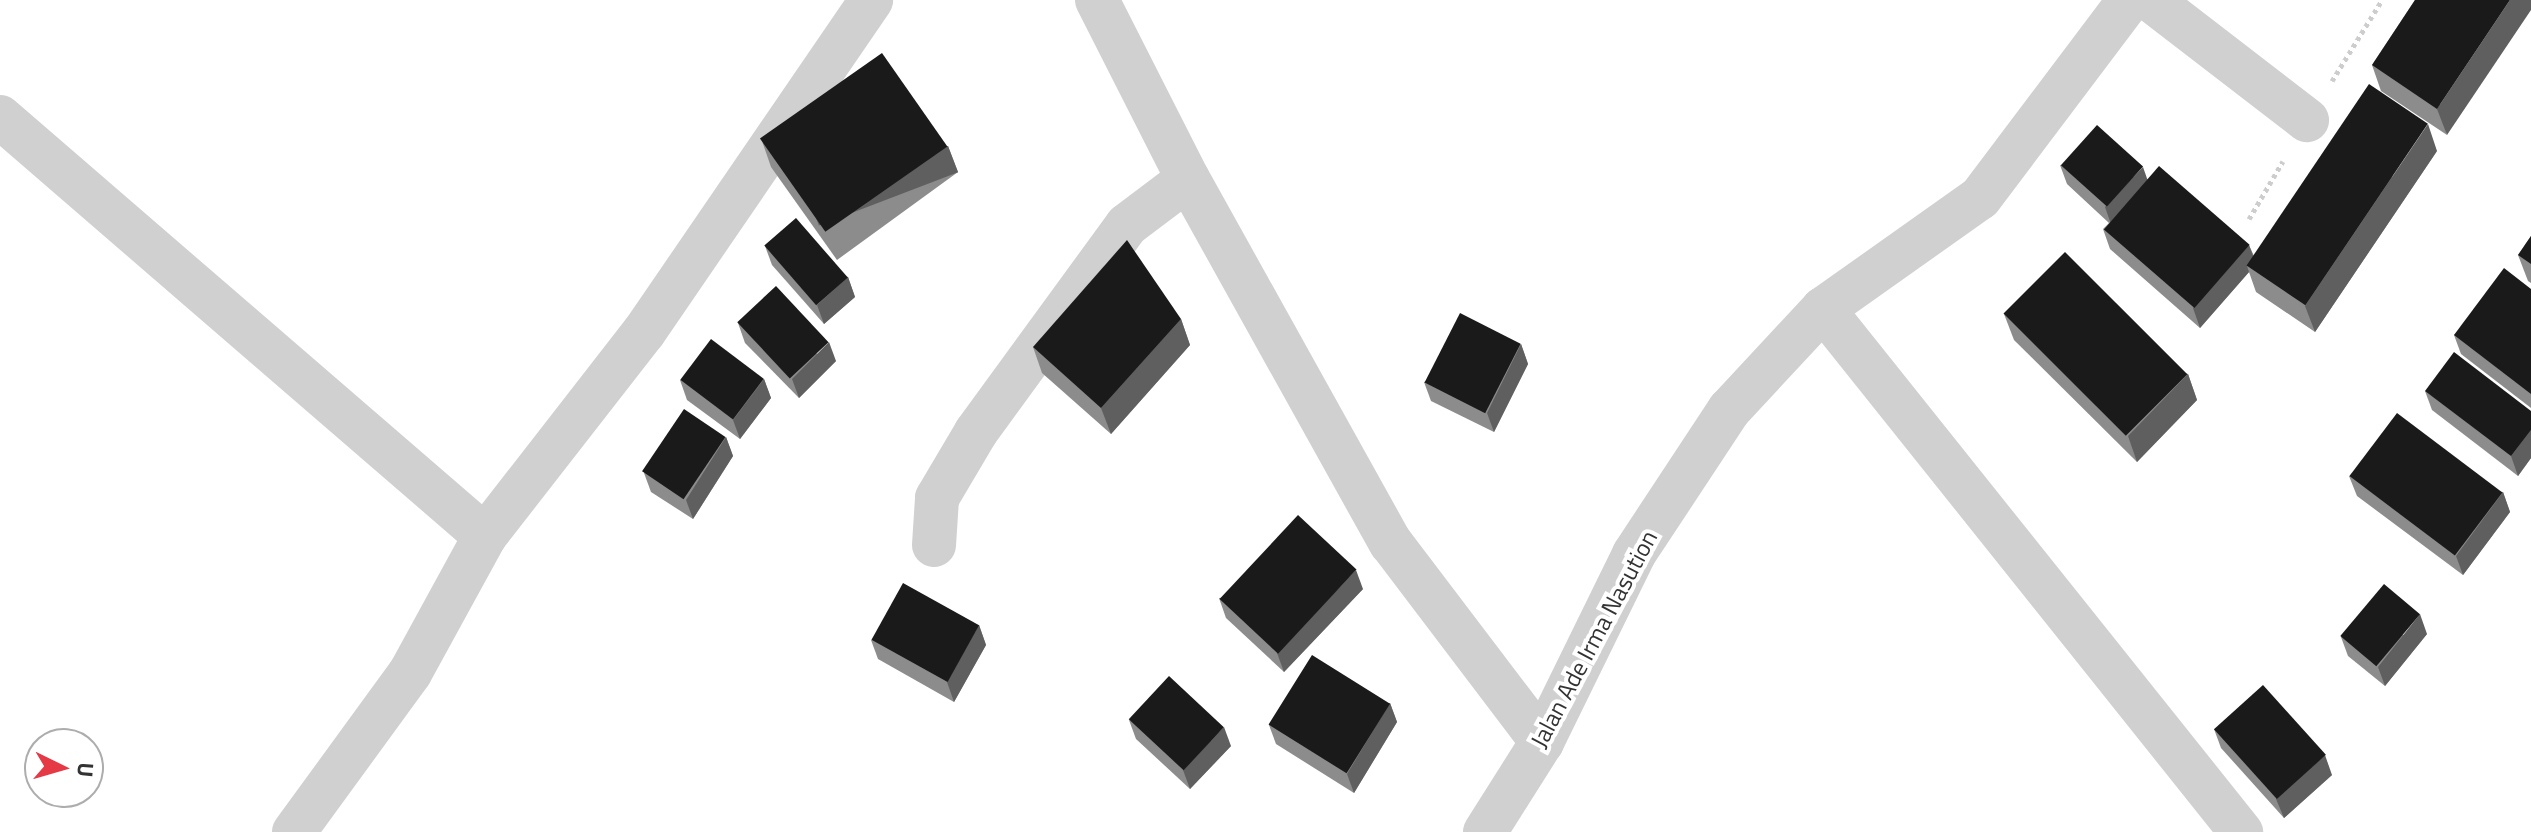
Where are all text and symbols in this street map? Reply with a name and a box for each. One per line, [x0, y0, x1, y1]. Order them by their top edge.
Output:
street label: Jalan Ade Irma Nasution [1524, 525, 1664, 753]
north arrow [24, 728, 104, 808]
text: U [68, 761, 103, 779]

